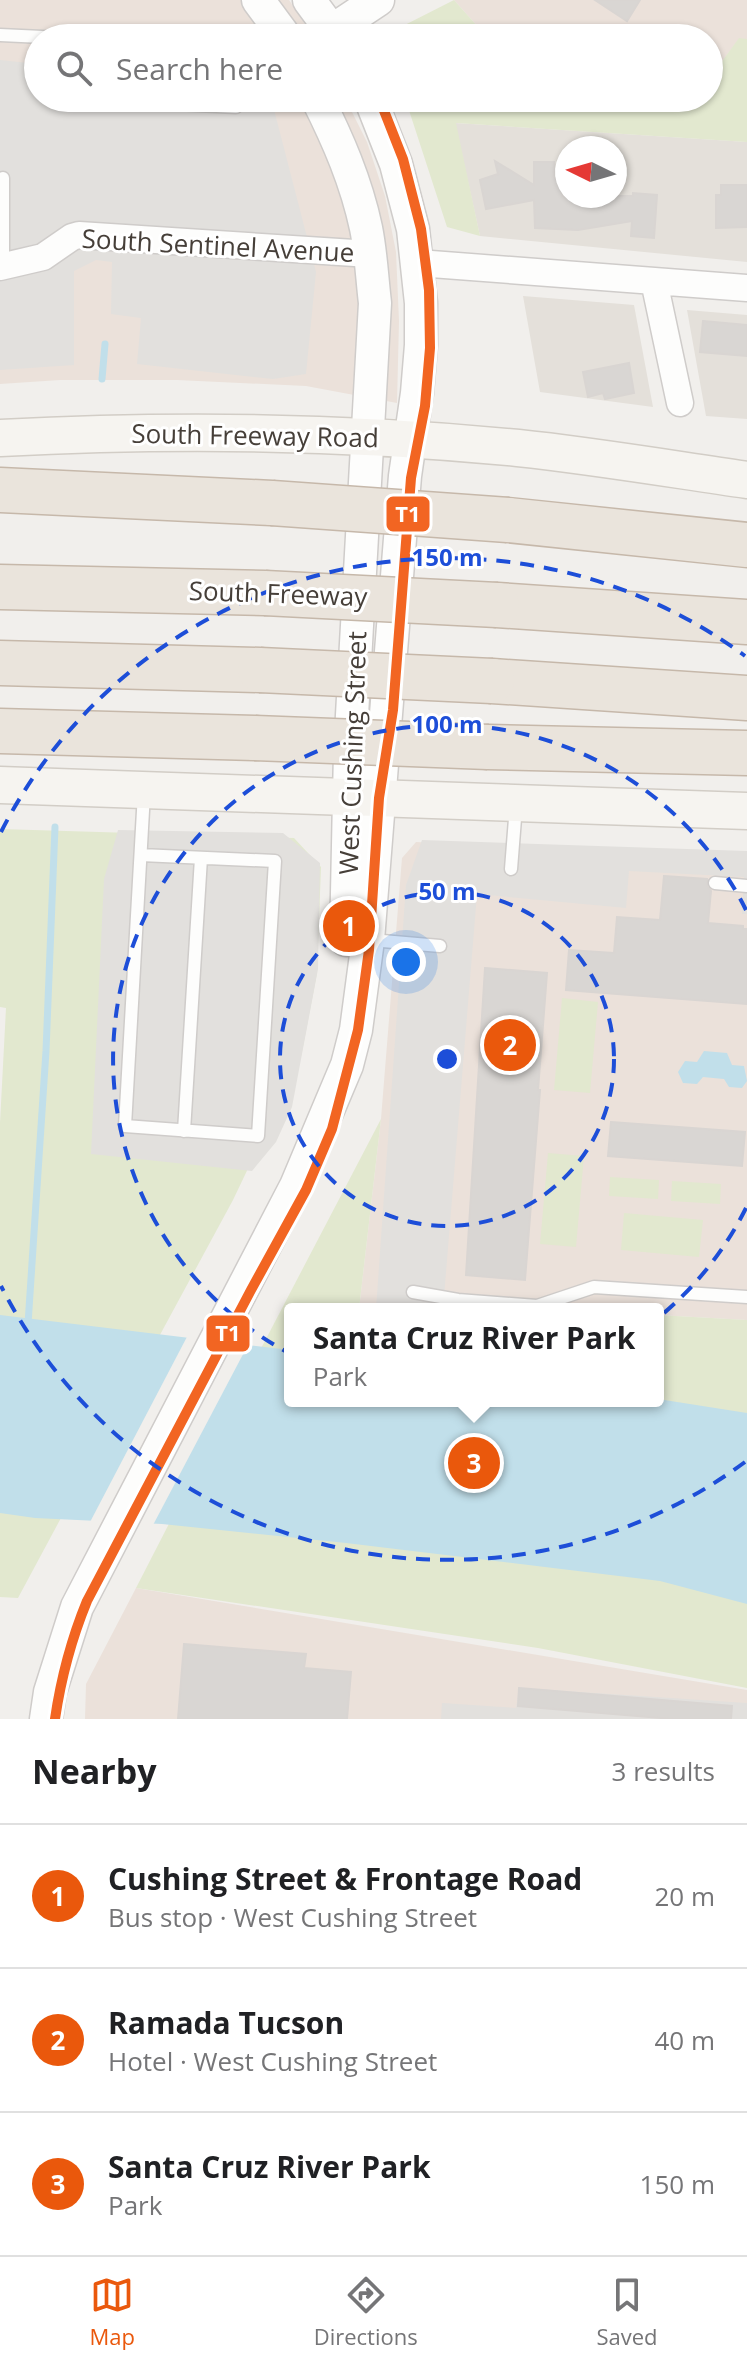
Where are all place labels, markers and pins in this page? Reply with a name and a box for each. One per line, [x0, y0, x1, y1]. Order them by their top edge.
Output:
pin: 1 [323, 896, 375, 956]
pin: 2 [484, 1015, 536, 1075]
centre of rings [433, 1045, 461, 1073]
pin: 3 [448, 1433, 500, 1493]

